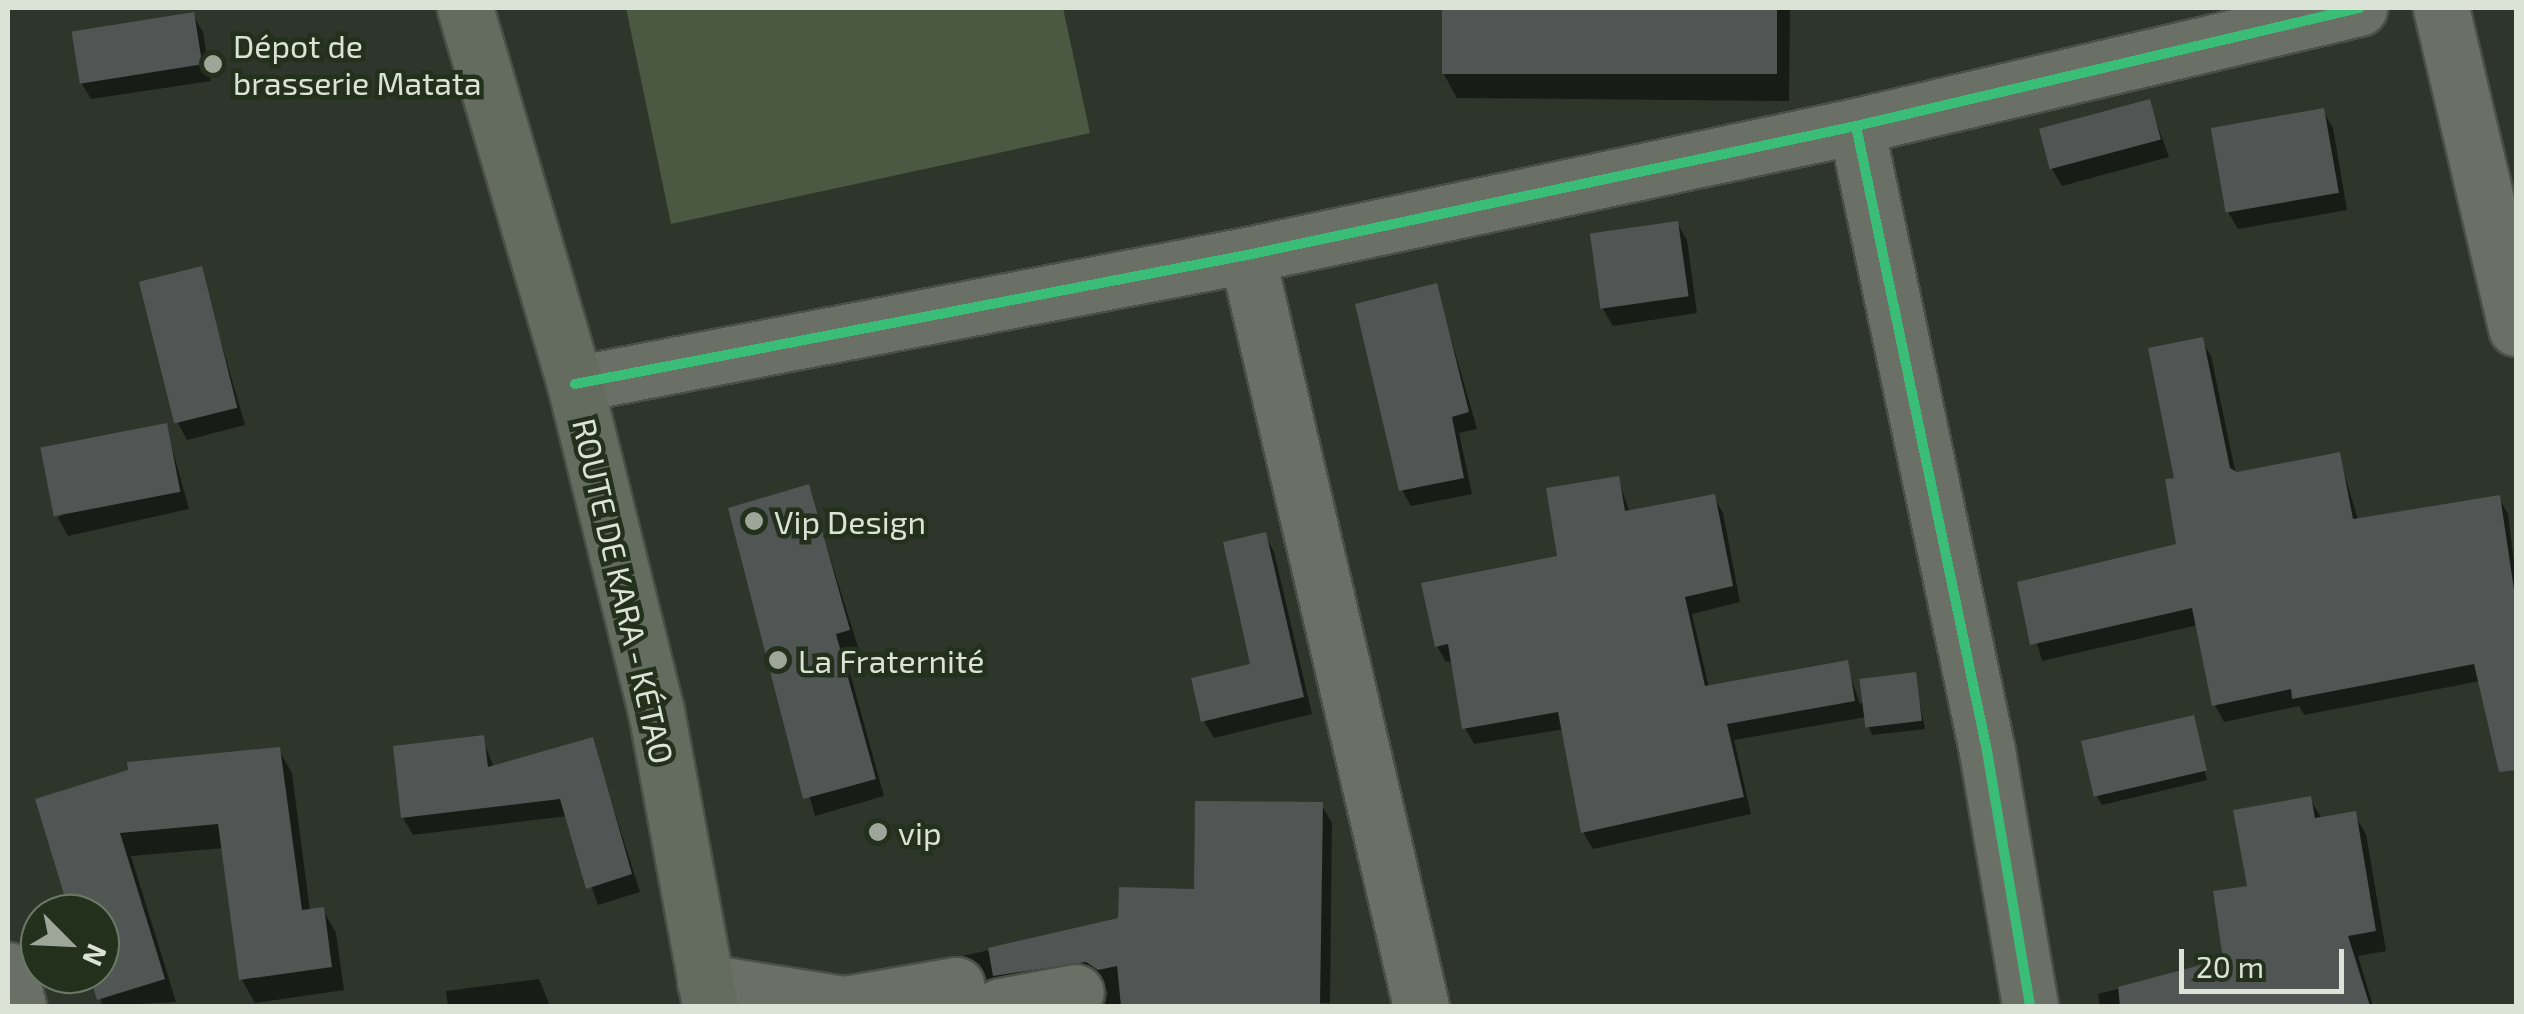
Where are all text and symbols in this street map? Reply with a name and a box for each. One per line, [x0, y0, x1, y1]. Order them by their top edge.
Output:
place label: Dépot de brasserie Matata [233, 27, 482, 102]
marker: Dépot de brasserie Matata [202, 53, 224, 75]
street label: ROUTE DE KARA - KÉTAO [565, 414, 683, 768]
place label: Vip Design [774, 502, 926, 540]
marker: Vip Design [743, 510, 765, 532]
place label: La Fraternité [798, 641, 984, 679]
marker: La Fraternité [767, 649, 789, 671]
place label: vip [898, 813, 941, 851]
marker: vip [867, 821, 889, 843]
north arrow [20, 894, 120, 994]
scale bar [2184, 929, 2349, 991]
text: N [76, 939, 115, 972]
text: 20 m [2196, 948, 2264, 984]

